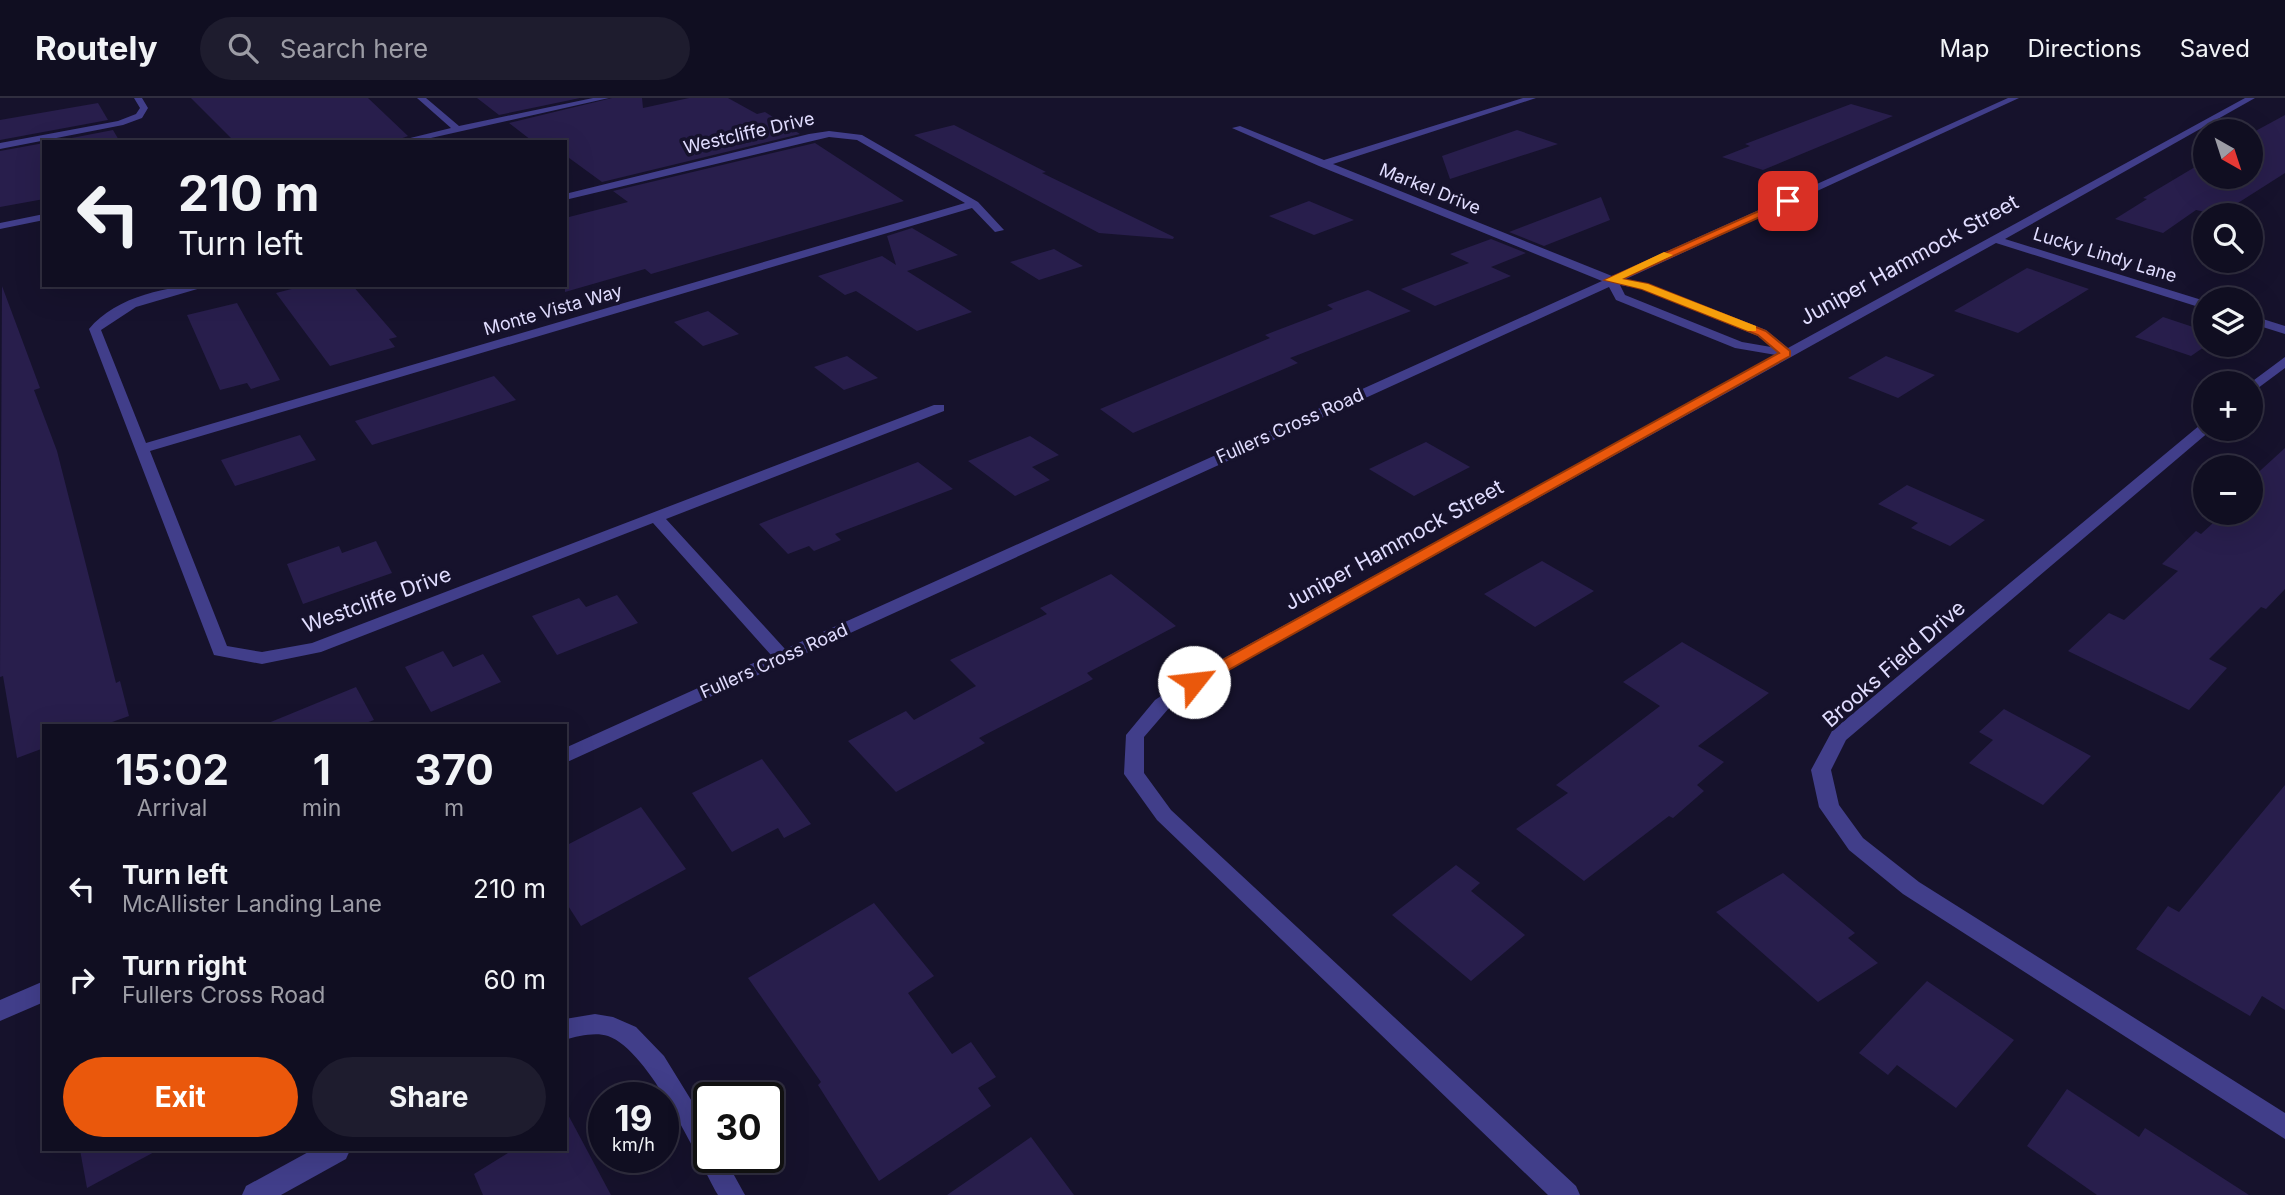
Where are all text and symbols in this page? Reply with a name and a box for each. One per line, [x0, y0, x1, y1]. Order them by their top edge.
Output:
search box [200, 17, 690, 80]
text: Routely [35, 28, 158, 68]
icon: search [224, 29, 262, 67]
text: Search here [280, 33, 428, 64]
text: Map [1940, 34, 1989, 63]
text: Directions [2027, 34, 2142, 63]
text: Saved [2180, 34, 2250, 63]
street label: Westcliffe Drive [681, 107, 816, 158]
north arrow [2193, 119, 2263, 189]
map controls [2193, 119, 2263, 525]
street label: Markel Drive [1376, 159, 1484, 218]
text: 210 m [178, 164, 319, 223]
icon: left [63, 168, 154, 259]
pin [1758, 171, 1818, 231]
icon: arrive [1769, 182, 1807, 220]
street label: Juniper Hammock Street [1795, 189, 2023, 330]
button: search [2193, 203, 2263, 273]
street label: Lucky Lindy Lane [2031, 223, 2179, 286]
text: Turn left [178, 224, 303, 263]
street label: Monte Vista Way [481, 280, 625, 339]
button: layers [2193, 287, 2263, 357]
button: + [2193, 371, 2263, 441]
street label: Fullers Cross Road [1213, 384, 1367, 467]
button: − [2193, 455, 2263, 525]
street label: Juniper Hammock Street [1280, 474, 1508, 615]
street label: Westcliffe Drive [299, 561, 454, 638]
street label: Brooks Field Drive [1817, 595, 1970, 732]
street label: Fullers Cross Road [697, 619, 851, 702]
position arrow [1157, 645, 1231, 719]
text: 15:02 [115, 744, 229, 795]
text: 1 [313, 744, 331, 795]
text: 370 [415, 744, 494, 795]
text: Arrival [137, 794, 207, 822]
text: min [302, 794, 341, 822]
text: m [444, 794, 464, 822]
text: Turn left [122, 859, 228, 890]
icon: left [63, 870, 101, 908]
text: 210 m [473, 873, 546, 904]
text: McAllister Landing Lane [122, 890, 382, 918]
text: Turn right [122, 950, 247, 981]
icon: right [63, 961, 101, 999]
text: 60 m [483, 964, 546, 995]
text: Fullers Cross Road [122, 981, 325, 1009]
button: Exit [63, 1057, 298, 1137]
button: Share [312, 1057, 546, 1137]
speed limit sign: 30 [693, 1082, 784, 1173]
text: 19 [615, 1097, 652, 1139]
text: km/h [612, 1134, 655, 1155]

